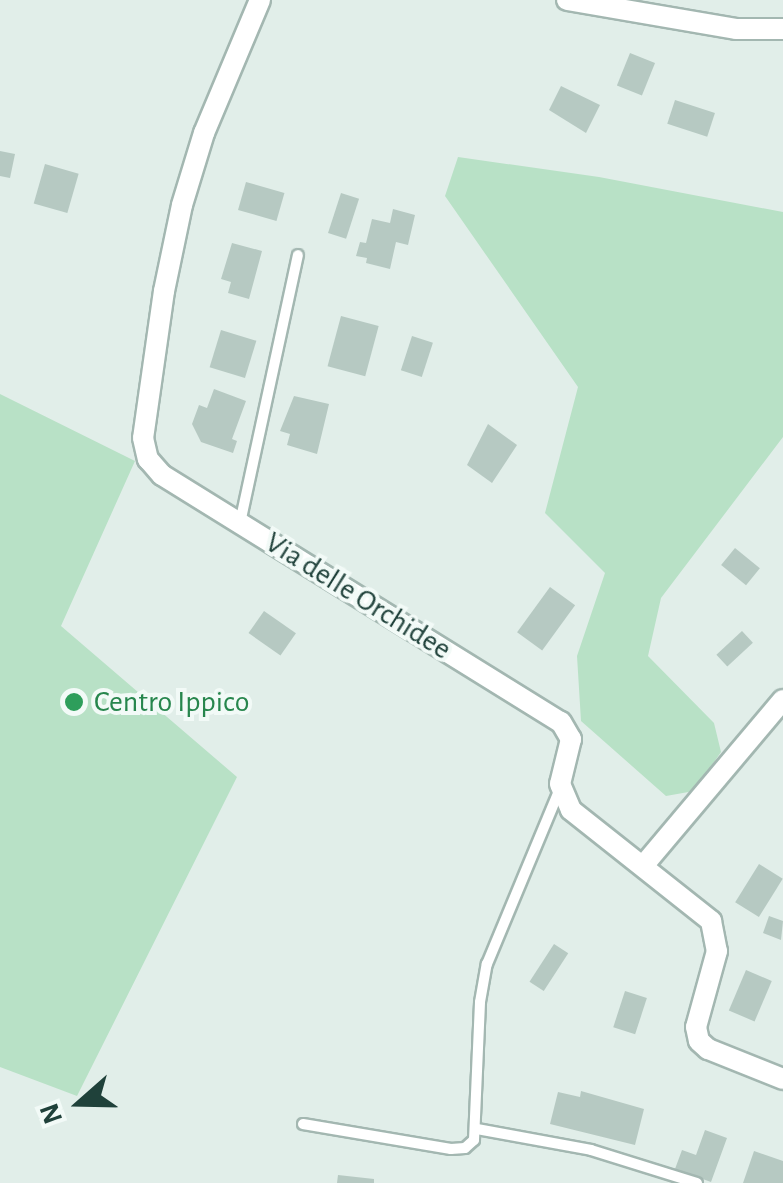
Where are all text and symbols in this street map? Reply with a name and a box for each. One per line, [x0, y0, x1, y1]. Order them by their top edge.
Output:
street label: Via delle Orchidee [258, 524, 458, 668]
place label: Centro Ippico [94, 684, 249, 720]
marker: Centro Ippico [63, 691, 85, 713]
north arrow [30, 1053, 130, 1153]
text: N [35, 1099, 68, 1127]

